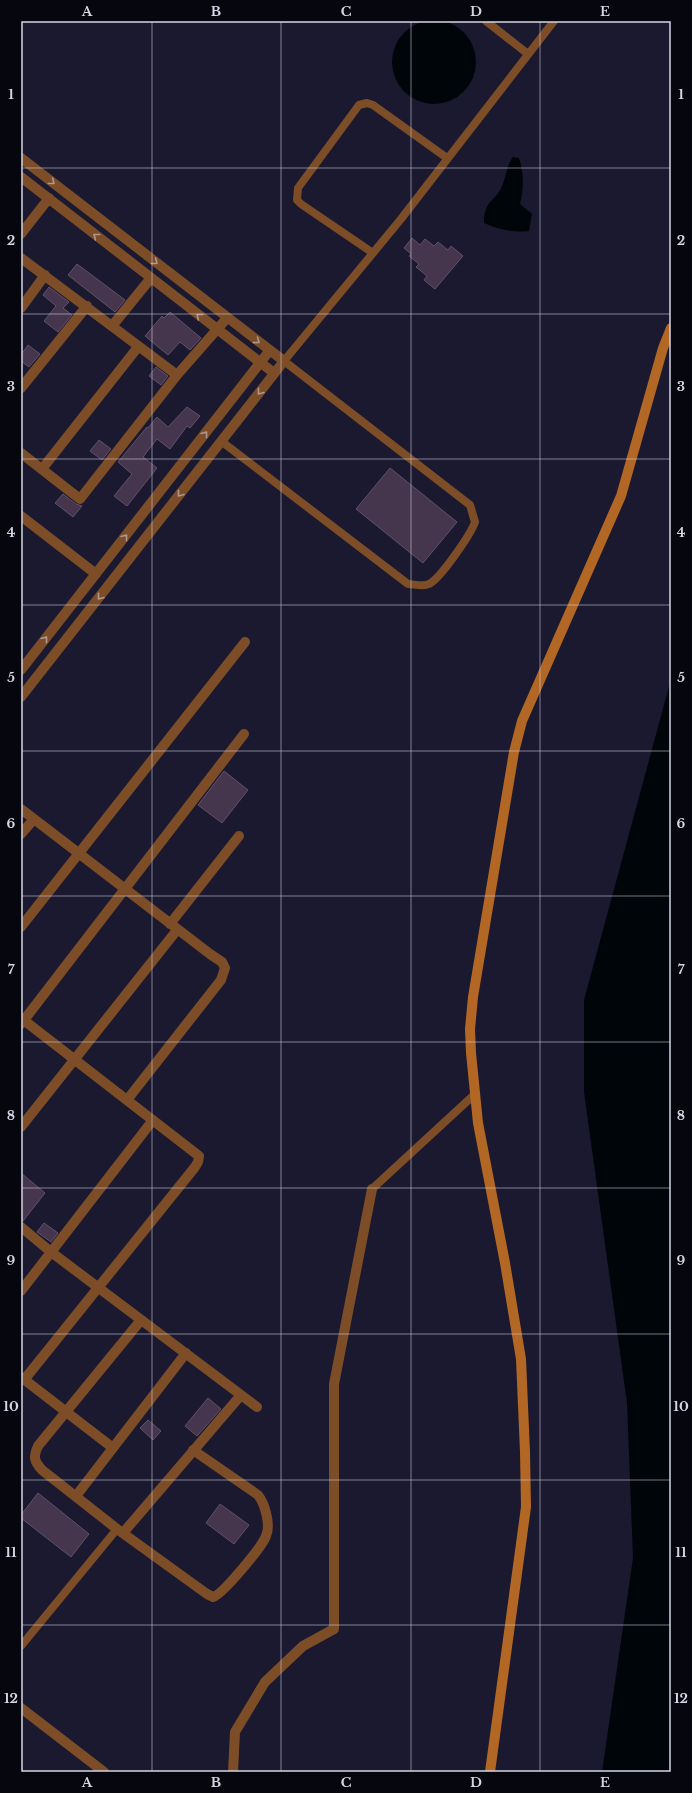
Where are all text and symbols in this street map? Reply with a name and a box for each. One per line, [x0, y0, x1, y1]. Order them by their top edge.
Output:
text: A [81, 3, 93, 20]
text: B [211, 3, 221, 20]
text: C [341, 3, 352, 20]
text: D [470, 3, 482, 20]
text: E [600, 3, 610, 20]
text: 1 [8, 86, 14, 103]
text: 1 [678, 86, 684, 103]
one-way arrow [47, 177, 54, 184]
text: 2 [7, 232, 15, 249]
text: 2 [677, 232, 685, 249]
one-way arrow [94, 233, 101, 240]
one-way arrow [150, 257, 157, 264]
one-way arrow [196, 313, 203, 320]
one-way arrow [253, 336, 260, 343]
text: 3 [7, 378, 15, 395]
text: 3 [677, 378, 685, 395]
one-way arrow [257, 387, 264, 394]
one-way arrow [200, 432, 207, 439]
one-way arrow [177, 490, 184, 497]
text: 4 [7, 524, 16, 541]
text: 4 [677, 524, 686, 541]
one-way arrow [121, 534, 128, 541]
one-way arrow [97, 592, 104, 599]
one-way arrow [41, 637, 48, 644]
text: 5 [7, 669, 15, 686]
text: 5 [677, 669, 685, 686]
text: 6 [7, 815, 16, 832]
text: 6 [677, 815, 686, 832]
text: 7 [8, 961, 15, 978]
text: 7 [678, 961, 685, 978]
text: 8 [7, 1107, 15, 1124]
text: 8 [677, 1107, 685, 1124]
text: 9 [7, 1252, 16, 1269]
text: 9 [677, 1252, 686, 1269]
text: 10 [3, 1398, 19, 1415]
text: 10 [673, 1398, 689, 1415]
text: 11 [5, 1544, 17, 1561]
text: 11 [675, 1544, 687, 1561]
text: 12 [4, 1690, 18, 1707]
text: 12 [674, 1690, 688, 1707]
text: A [81, 1774, 93, 1791]
text: B [211, 1774, 221, 1791]
text: C [341, 1774, 352, 1791]
text: D [470, 1774, 482, 1791]
text: E [600, 1774, 610, 1791]

